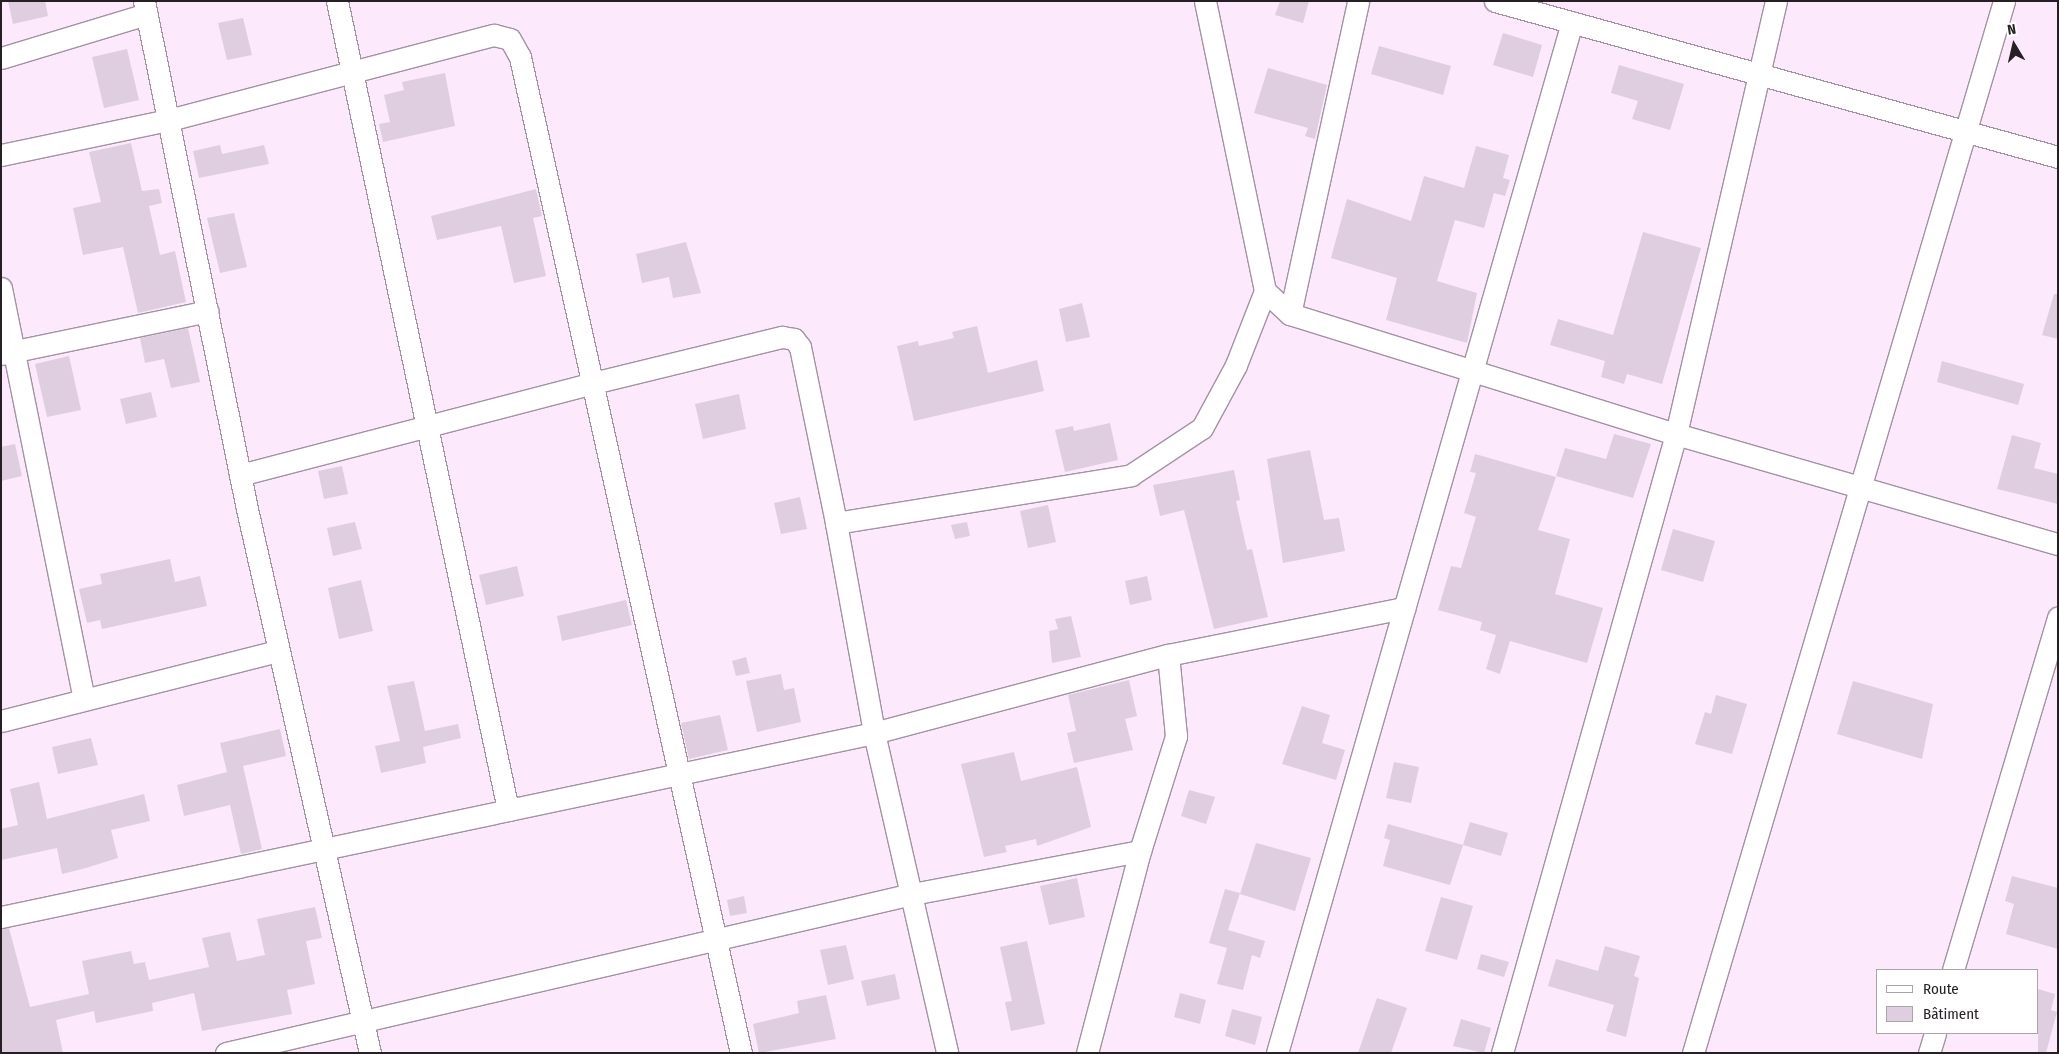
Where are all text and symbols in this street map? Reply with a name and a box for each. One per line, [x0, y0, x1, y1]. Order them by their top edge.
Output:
north arrow [1989, 20, 2039, 70]
text: N [2006, 21, 2017, 39]
legend [1876, 969, 2039, 1034]
text: Route [1923, 980, 1959, 998]
text: Bâtiment [1923, 1005, 1979, 1023]

